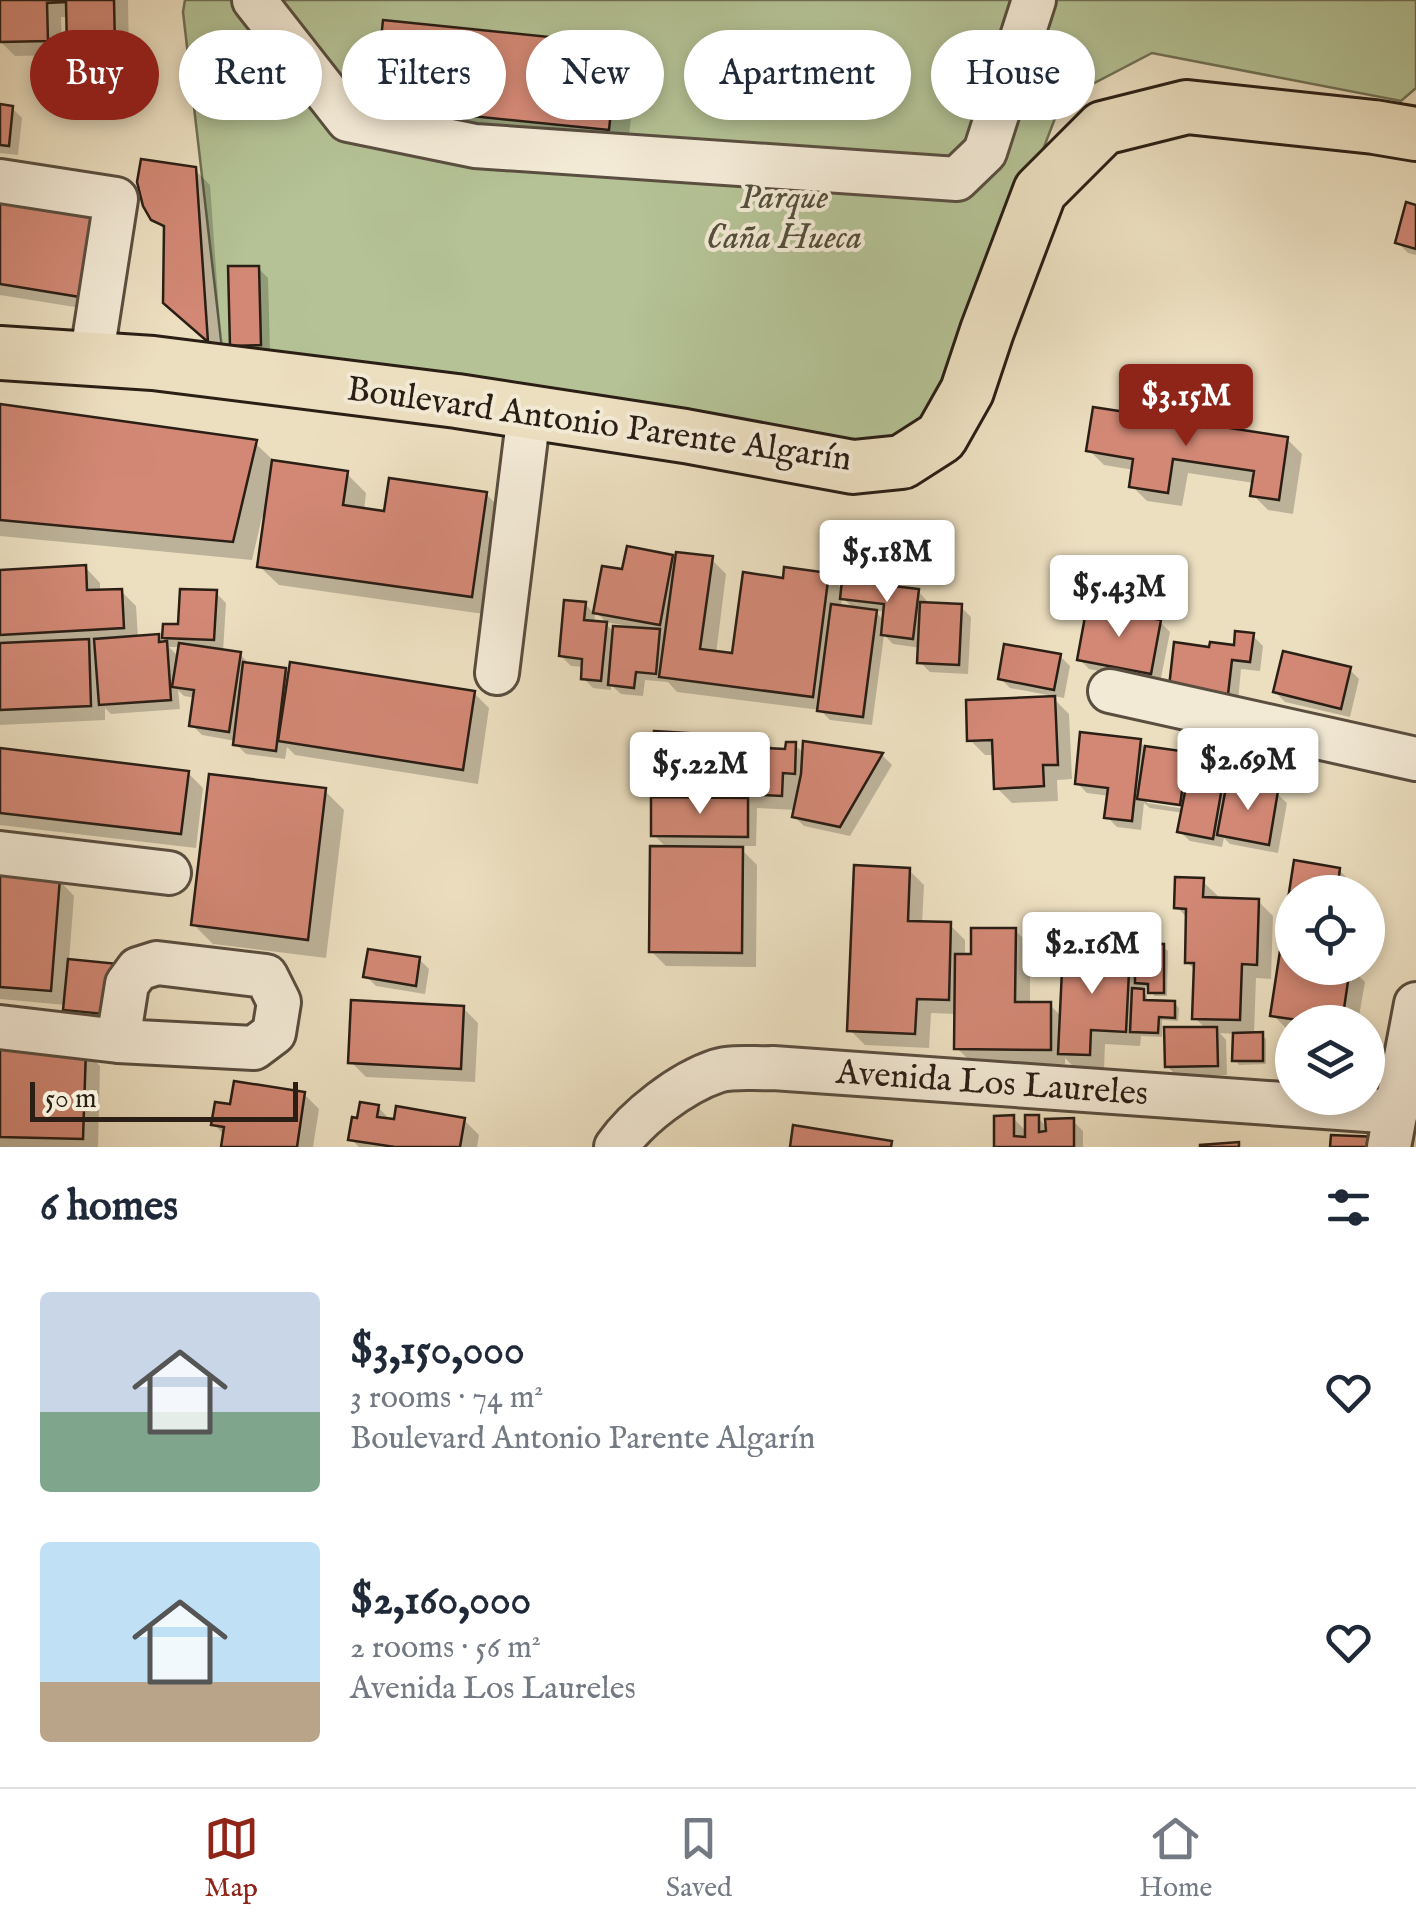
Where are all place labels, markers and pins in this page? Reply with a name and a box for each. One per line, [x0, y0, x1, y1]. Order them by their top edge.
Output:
pin: $3.15M [1105, 364, 1267, 449]
pin: $5.18M [806, 520, 968, 605]
pin: $5.43M [1038, 555, 1200, 640]
pin: $2.69M [1167, 728, 1329, 813]
pin: $5.22M [619, 732, 781, 817]
pin: $2.16M [1011, 912, 1173, 997]

